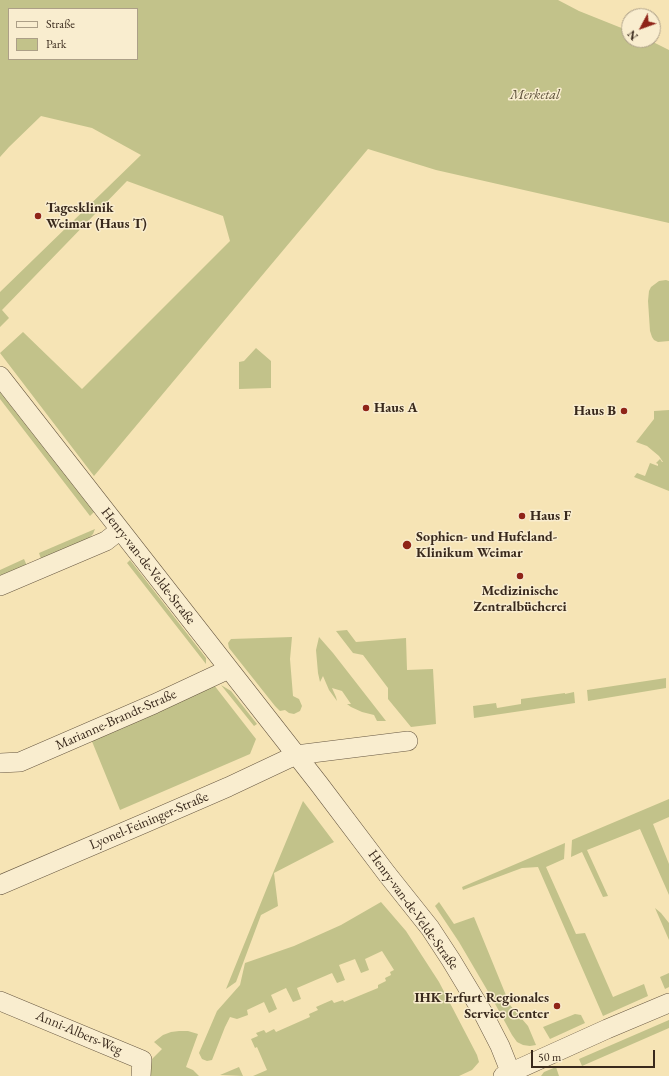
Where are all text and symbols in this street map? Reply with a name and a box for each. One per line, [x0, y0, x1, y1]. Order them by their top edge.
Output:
legend [8, 8, 138, 60]
north arrow [621, 8, 661, 48]
text: Straße [46, 16, 75, 32]
text: N [624, 27, 641, 43]
text: Park [46, 36, 66, 52]
park label: Merketal [510, 87, 560, 103]
place label: Tagesklinik Weimar (Haus T) [46, 200, 147, 232]
marker: Tagesklinik Weimar (Haus T) [33, 211, 43, 221]
place label: Haus A [374, 400, 417, 416]
marker: Haus A [361, 403, 371, 413]
place label: Haus B [574, 403, 616, 419]
marker: Haus B [619, 406, 629, 416]
street label: Henry-van-de-Velde-Straße [97, 504, 199, 628]
place label: Haus F [530, 508, 571, 524]
marker: Haus F [517, 511, 527, 521]
place label: Sophien- und Hufeland- Klinikum Weimar [416, 529, 557, 562]
marker: Sophien- und Hufeland- Klinikum Weimar [401, 539, 413, 551]
marker: Medizinische Zentralbücherei [515, 571, 525, 581]
place label: Medizinische Zentralbücherei [473, 583, 567, 616]
street label: Marianne-Brandt-Straße [53, 686, 179, 754]
street label: Lyonel-Feininger-Straße [87, 788, 211, 854]
street label: Henry-van-de-Velde-Straße [364, 847, 462, 973]
place label: IHK Erfurt Regionales Service Center [414, 990, 549, 1022]
marker: IHK Erfurt Regionales Service Center [552, 1001, 562, 1011]
street label: Anni-Albers-Weg [33, 1007, 125, 1059]
scale bar [533, 1042, 657, 1068]
text: 50 m [538, 1049, 561, 1065]

